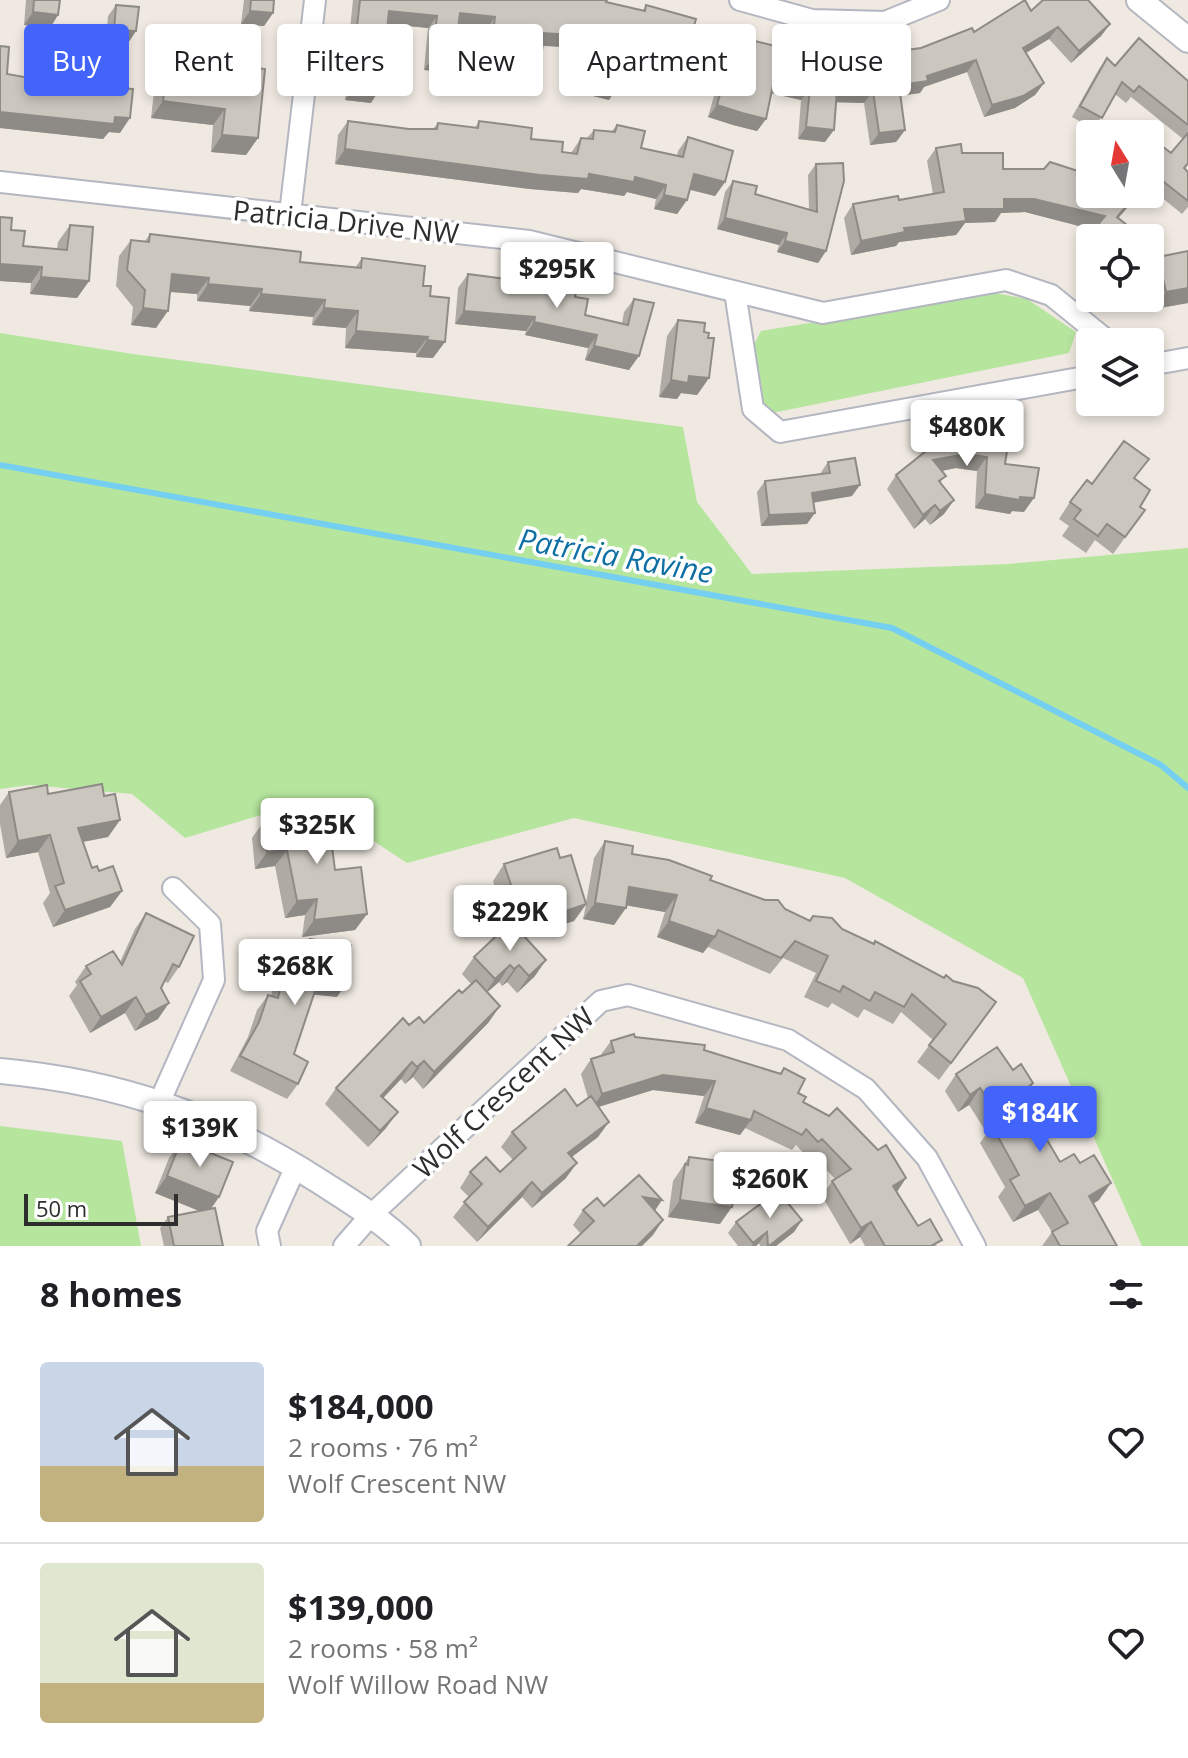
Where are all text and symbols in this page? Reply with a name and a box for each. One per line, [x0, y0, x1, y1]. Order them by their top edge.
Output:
chip: Buy [24, 24, 129, 96]
chip: Rent [145, 24, 261, 96]
chip: Filters [277, 24, 413, 96]
chip: New [429, 24, 543, 96]
chip: Apartment [559, 24, 756, 96]
chip: House [772, 24, 911, 96]
north arrow [1076, 120, 1164, 208]
map controls [1076, 120, 1164, 416]
street label: Patricia Drive NW [231, 190, 461, 252]
button: locate [1076, 224, 1164, 312]
pin: $295K [501, 242, 613, 310]
text: $295K [519, 250, 595, 286]
button: layers [1076, 328, 1164, 416]
pin: $480K [911, 400, 1023, 468]
text: $480K [929, 408, 1005, 444]
water label: Patricia Ravine [515, 518, 717, 592]
pin: $325K [261, 798, 373, 866]
text: $325K [279, 806, 355, 842]
pin: $229K [454, 885, 566, 953]
text: $229K [472, 893, 548, 929]
pin: $268K [239, 939, 351, 1007]
text: $268K [257, 947, 333, 983]
street label: Wolf Crescent NW [404, 998, 602, 1186]
pin: $184K [984, 1086, 1096, 1154]
text: $184K [1002, 1094, 1078, 1130]
pin: $139K [144, 1101, 256, 1169]
text: $139K [162, 1109, 238, 1145]
pin: $260K [714, 1152, 826, 1220]
text: $260K [732, 1160, 808, 1196]
scale bar [24, 1190, 178, 1226]
text: 50 m [36, 1193, 87, 1223]
text: 8 homes [40, 1271, 182, 1317]
icon: filters [1104, 1272, 1148, 1316]
text: $184,000 [288, 1383, 434, 1429]
icon: home [104, 1394, 200, 1490]
icon: heart [1104, 1420, 1148, 1464]
text: 2 rooms · 76 m² [288, 1429, 478, 1465]
text: Wolf Crescent NW [288, 1465, 506, 1501]
text: $139,000 [288, 1584, 434, 1630]
icon: home [104, 1595, 200, 1691]
icon: heart [1104, 1621, 1148, 1665]
text: 2 rooms · 58 m² [288, 1630, 478, 1666]
text: Wolf Willow Road NW [288, 1666, 548, 1702]

